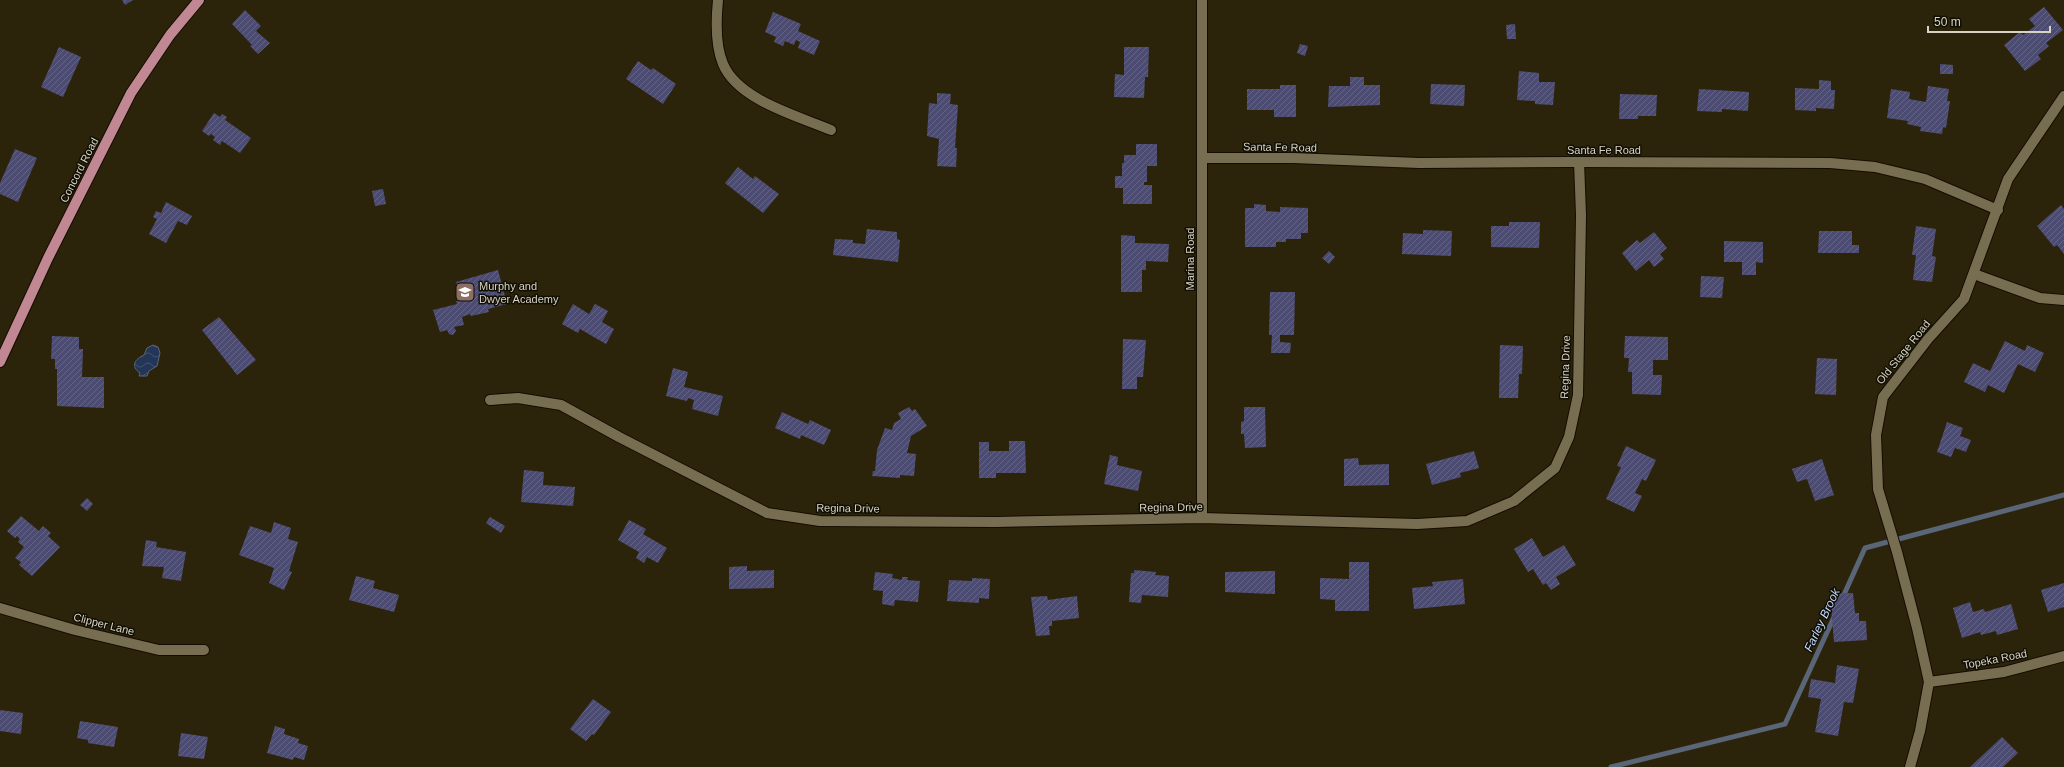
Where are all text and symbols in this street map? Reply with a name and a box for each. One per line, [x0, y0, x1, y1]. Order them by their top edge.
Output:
scale bar [1928, 8, 2050, 34]
text: 50 m [1934, 15, 1961, 29]
street label: Concord Road [58, 136, 100, 204]
street label: Santa Fe Road [1243, 140, 1317, 154]
street label: Santa Fe Road [1567, 144, 1641, 156]
street label: Marina Road [1184, 228, 1196, 290]
place label: Murphy and Dwyer Academy [479, 280, 559, 305]
school or university icon: Murphy and Dwyer Academy [454, 281, 476, 303]
street label: Old Stage Road [1874, 318, 1932, 386]
street label: Regina Drive [1558, 335, 1572, 399]
street label: Regina Drive [1139, 500, 1203, 514]
street label: Regina Drive [816, 501, 880, 515]
water label: Farley Brook [1801, 585, 1843, 654]
street label: Clipper Lane [72, 611, 136, 637]
street label: Topeka Road [1962, 647, 2028, 671]

